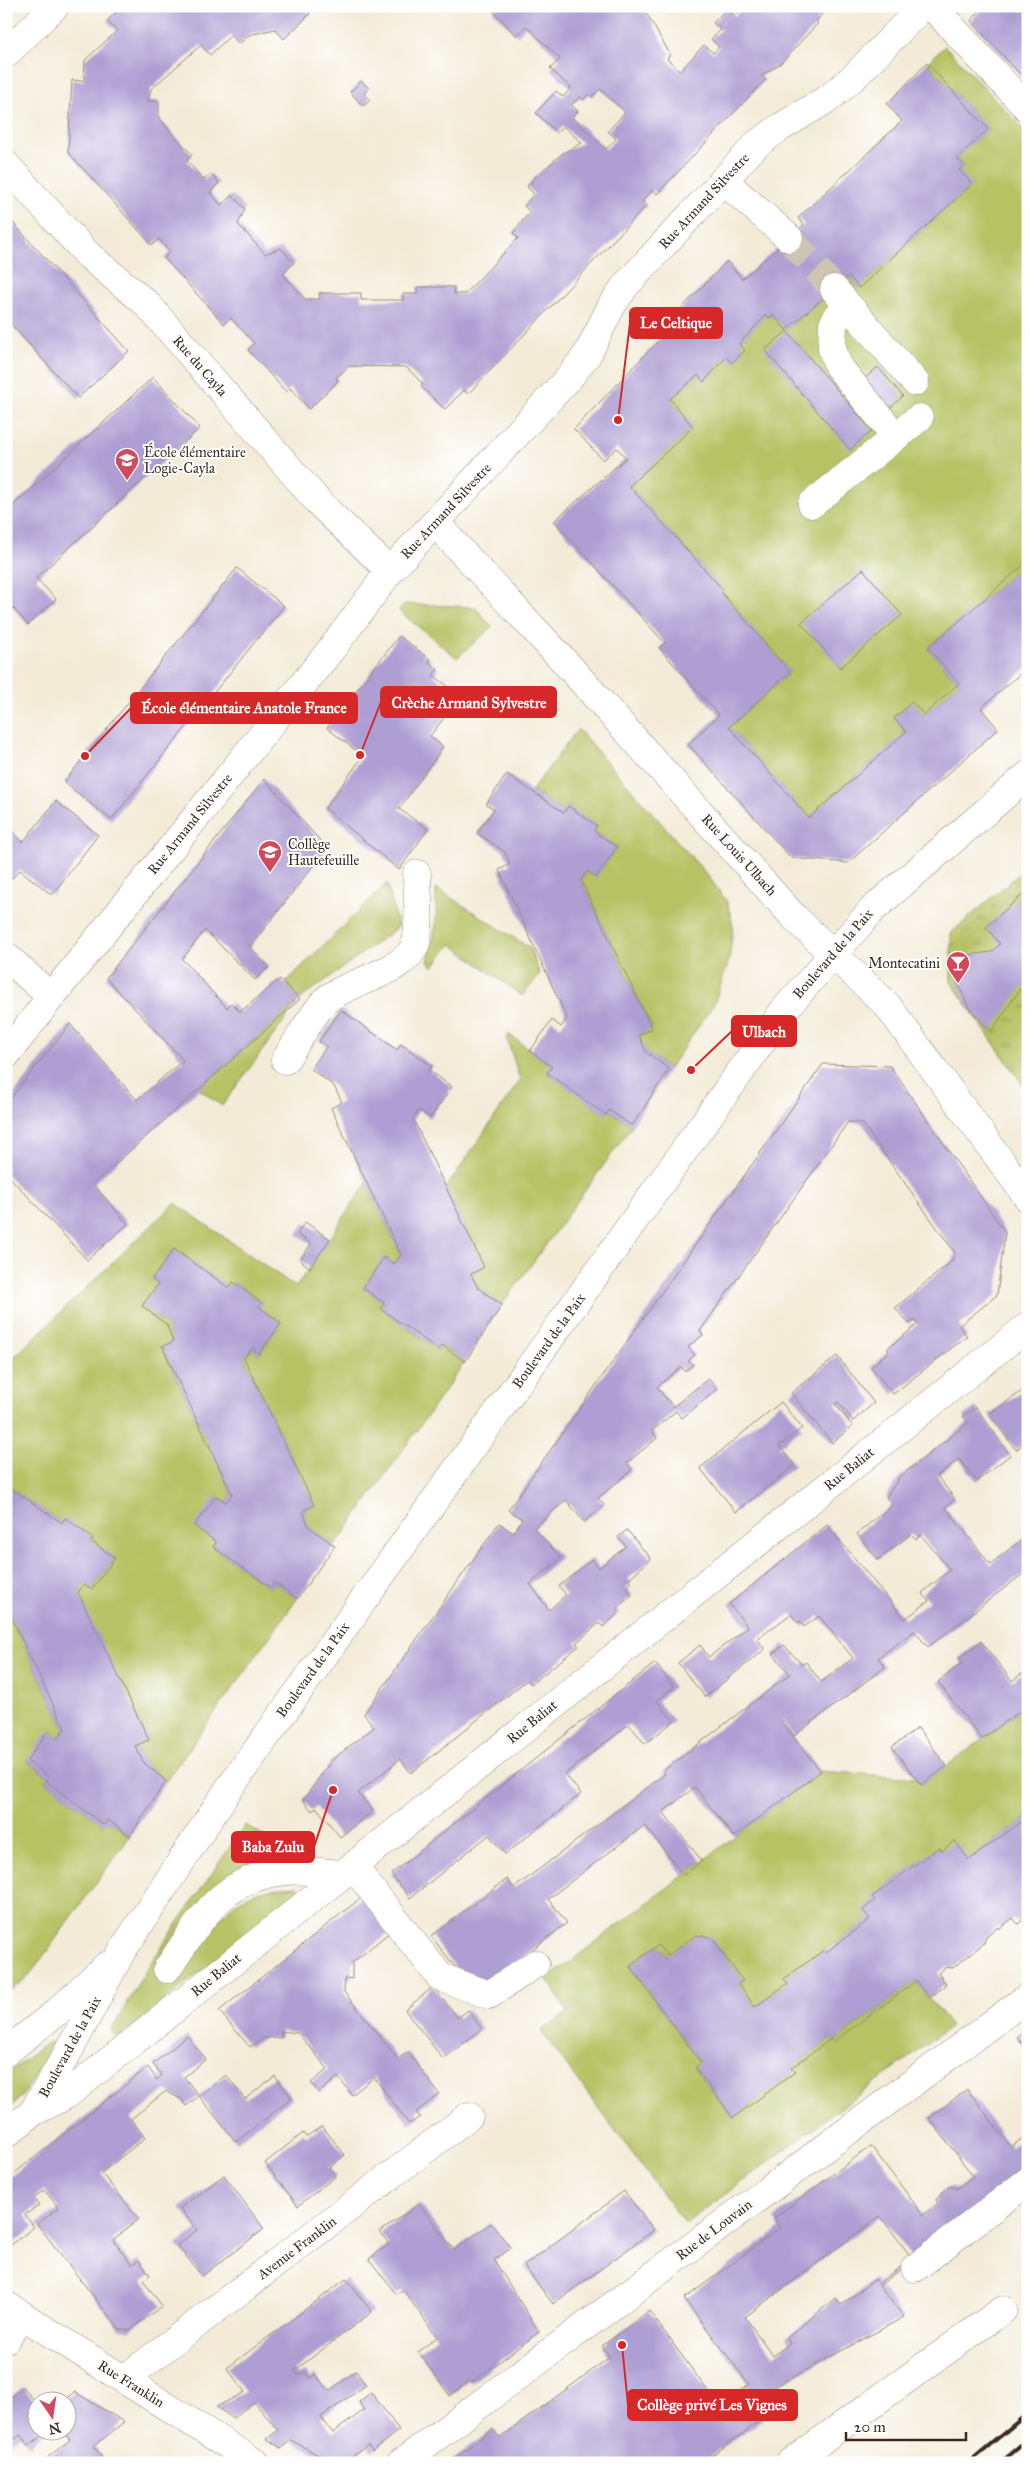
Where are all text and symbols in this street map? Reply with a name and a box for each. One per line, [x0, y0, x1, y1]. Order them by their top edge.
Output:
street label: Rue Armand Silvestre [655, 149, 753, 252]
callout: Le Celtique [630, 308, 722, 338]
text: Le Celtique [640, 314, 713, 333]
street label: Rue du Cayla [169, 332, 231, 400]
place label: École élémentaire Logie-Cayla [144, 442, 246, 477]
school or university icon: École élémentaire Logie-Cayla [114, 447, 140, 481]
street label: Rue Armand Silvestre [397, 459, 495, 562]
callout: Crèche Armand Sylvestre [381, 687, 556, 717]
callout: École élémentaire Anatole France [131, 693, 357, 723]
text: Crèche Armand Sylvestre [392, 694, 547, 713]
text: École élémentaire Anatole France [141, 698, 347, 717]
street label: Rue Armand Silvestre [144, 770, 236, 878]
street label: Rue Louis Ulbach [698, 811, 780, 900]
place label: Collège Hautefeuille [288, 836, 360, 869]
school or university icon: Collège Hautefeuille [257, 839, 283, 873]
street label: Boulevard de la Paix [789, 905, 877, 1002]
bar icon: Montecatini [945, 950, 971, 984]
place label: Montecatini [868, 955, 940, 972]
callout: Ulbach [732, 1016, 796, 1046]
text: Ulbach [742, 1023, 787, 1041]
street label: Boulevard de la Paix [509, 1289, 590, 1392]
street label: Rue Baliat [820, 1444, 878, 1494]
street label: Boulevard de la Paix [273, 1618, 354, 1721]
street label: Rue Baliat [503, 1697, 561, 1747]
callout: Baba Zulu [232, 1832, 314, 1862]
text: Baba Zulu [242, 1838, 304, 1856]
street label: Rue Baliat [187, 1950, 245, 2000]
street label: Boulevard de la Paix [35, 1993, 105, 2101]
street label: Rue de Louvain [673, 2196, 756, 2264]
street label: Avenue Franklin [253, 2213, 340, 2284]
street label: Rue Franklin [95, 2357, 168, 2411]
callout: Collège privé Les Vignes [628, 2390, 797, 2420]
north arrow [28, 2392, 78, 2442]
text: Collège privé Les Vignes [637, 2396, 787, 2415]
scale bar [846, 2409, 966, 2441]
text: 20 m [854, 2418, 886, 2436]
text: N [47, 2419, 63, 2438]

